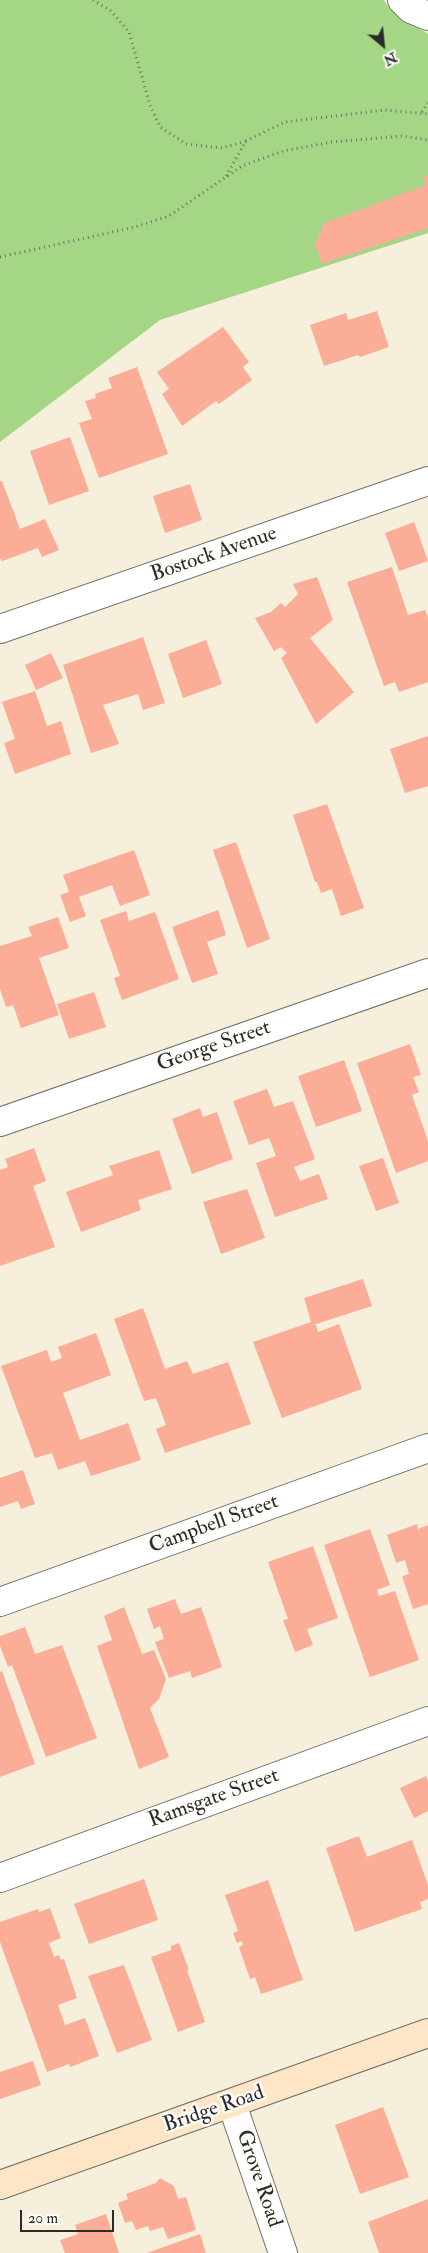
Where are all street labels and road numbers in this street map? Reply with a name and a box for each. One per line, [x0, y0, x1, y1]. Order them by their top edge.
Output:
street label: Bostock Avenue [148, 522, 280, 588]
street label: George Street [154, 1016, 274, 1078]
street label: Campbell Street [146, 1490, 282, 1560]
street label: Ramsgate Street [145, 1764, 283, 1834]
street label: Bridge Road [160, 2081, 268, 2139]
street label: Grove Road [230, 2127, 286, 2231]

